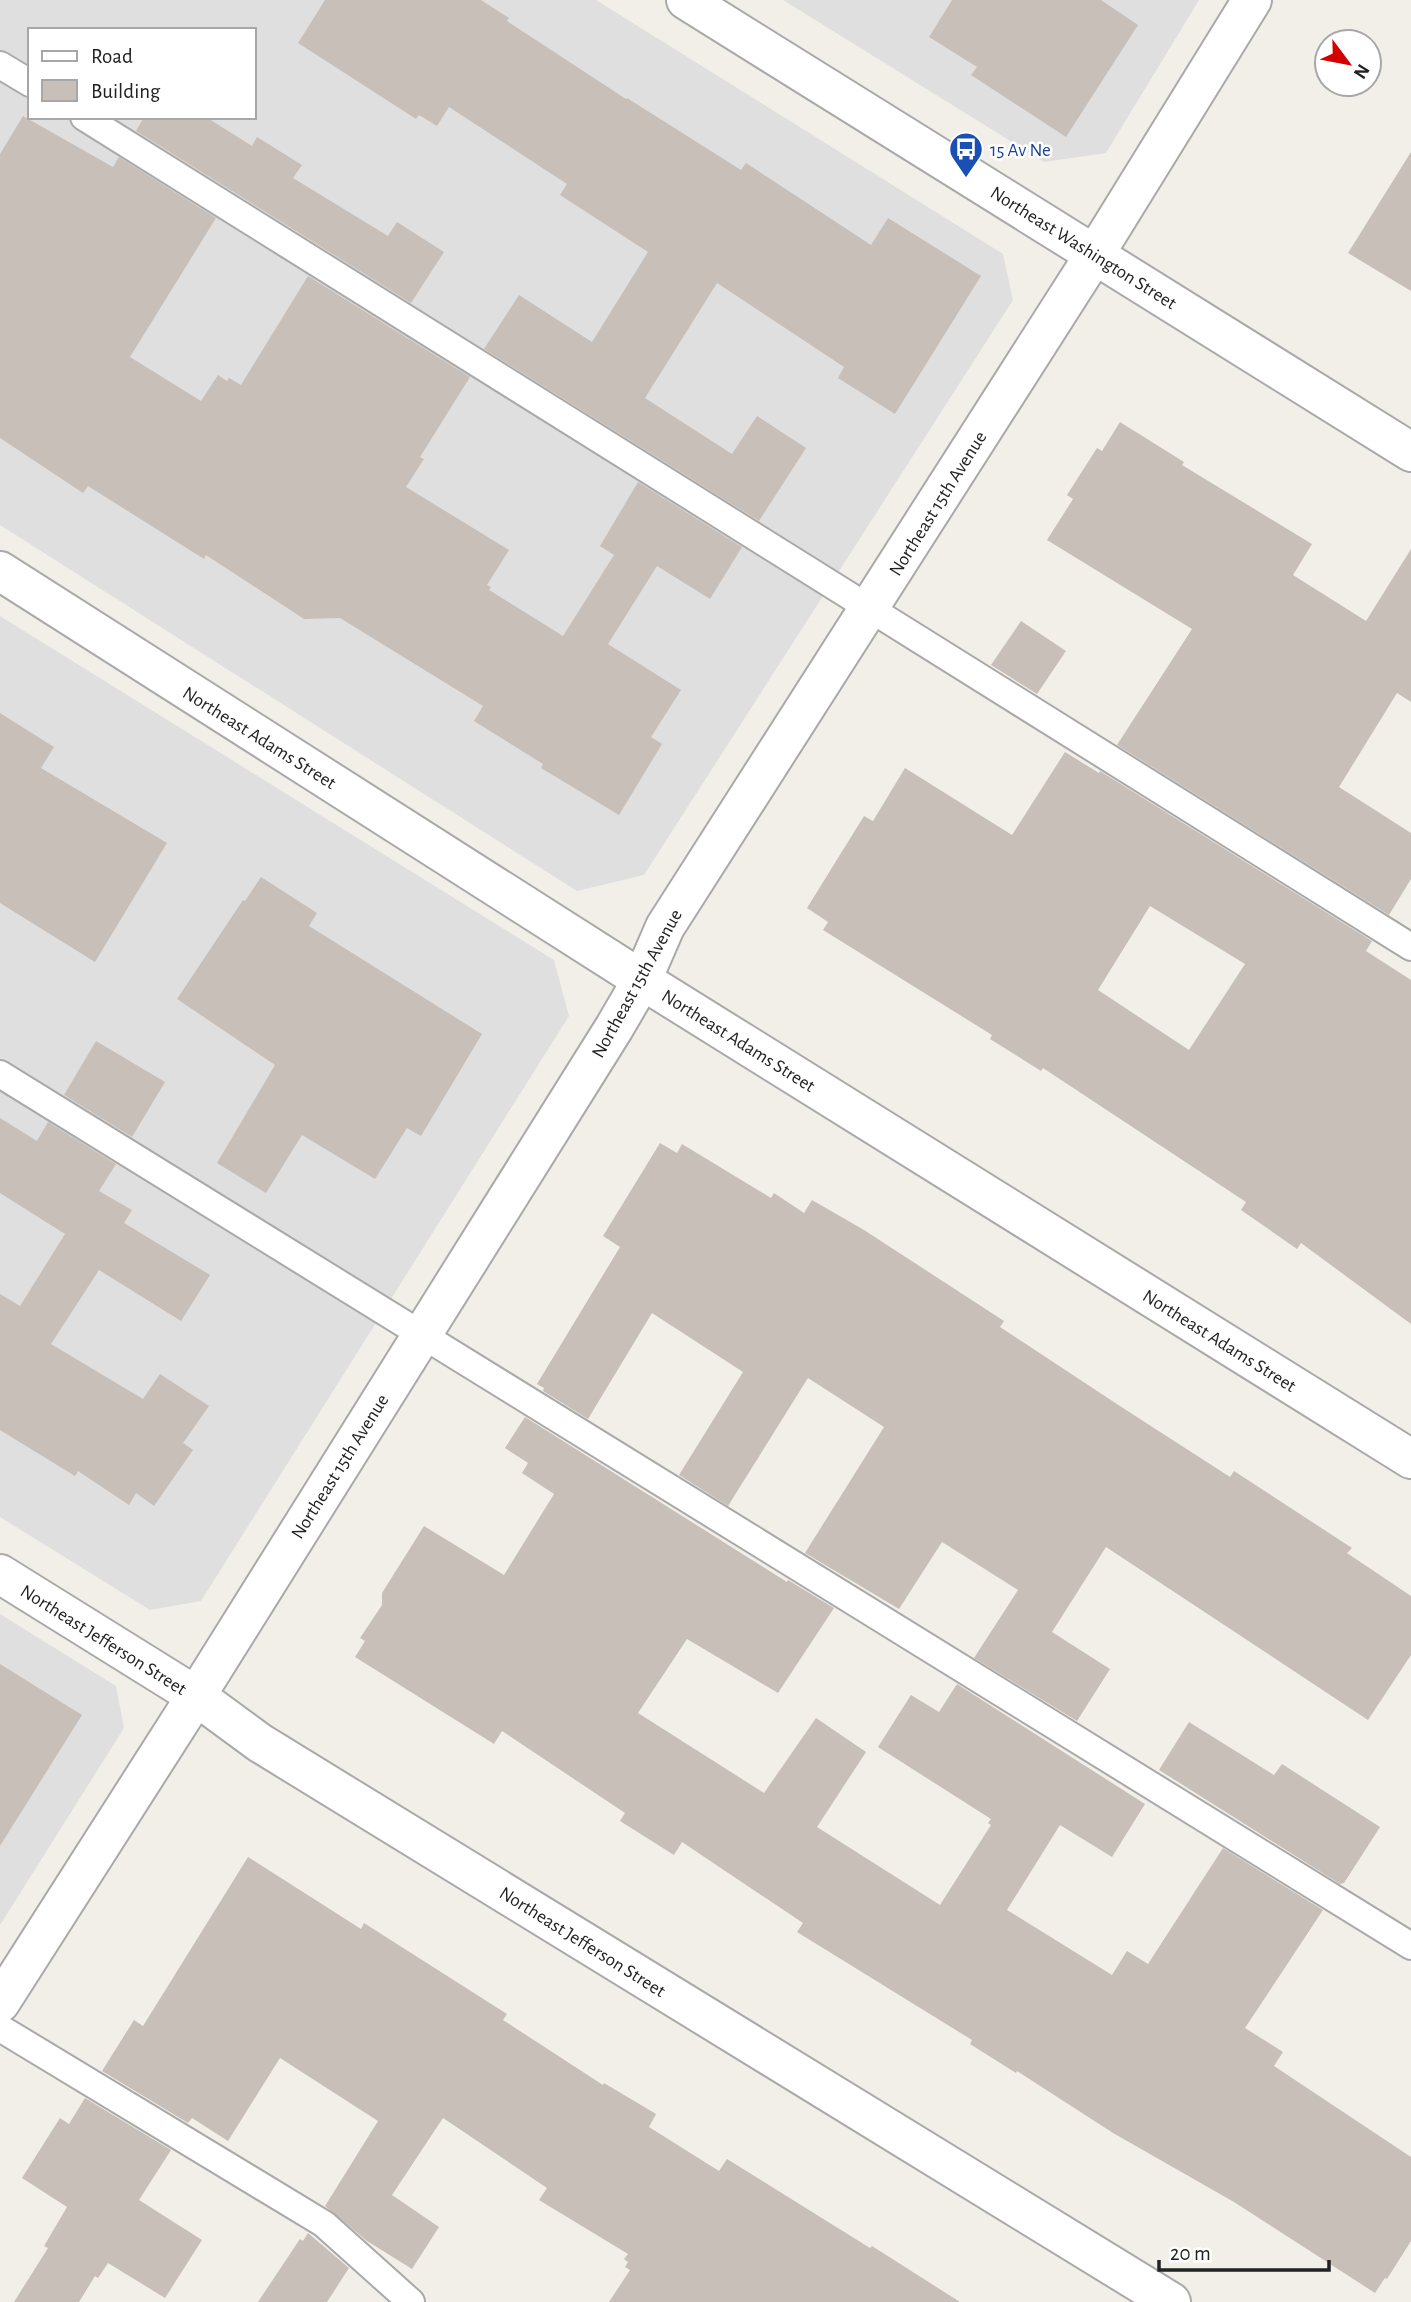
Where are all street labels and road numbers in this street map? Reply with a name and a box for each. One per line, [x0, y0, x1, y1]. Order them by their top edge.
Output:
street label: Northeast Washington Street [987, 183, 1180, 313]
street label: Northeast 15th Avenue [886, 428, 990, 579]
street label: Northeast Adams Street [179, 683, 339, 793]
street label: Northeast 15th Avenue [589, 906, 686, 1061]
street label: Northeast Adams Street [658, 986, 818, 1096]
street label: Northeast Adams Street [1139, 1286, 1299, 1396]
street label: Northeast 15th Avenue [288, 1391, 392, 1542]
street label: Northeast Jefferson Street [17, 1581, 190, 1699]
street label: Northeast Jefferson Street [496, 1883, 669, 2001]

